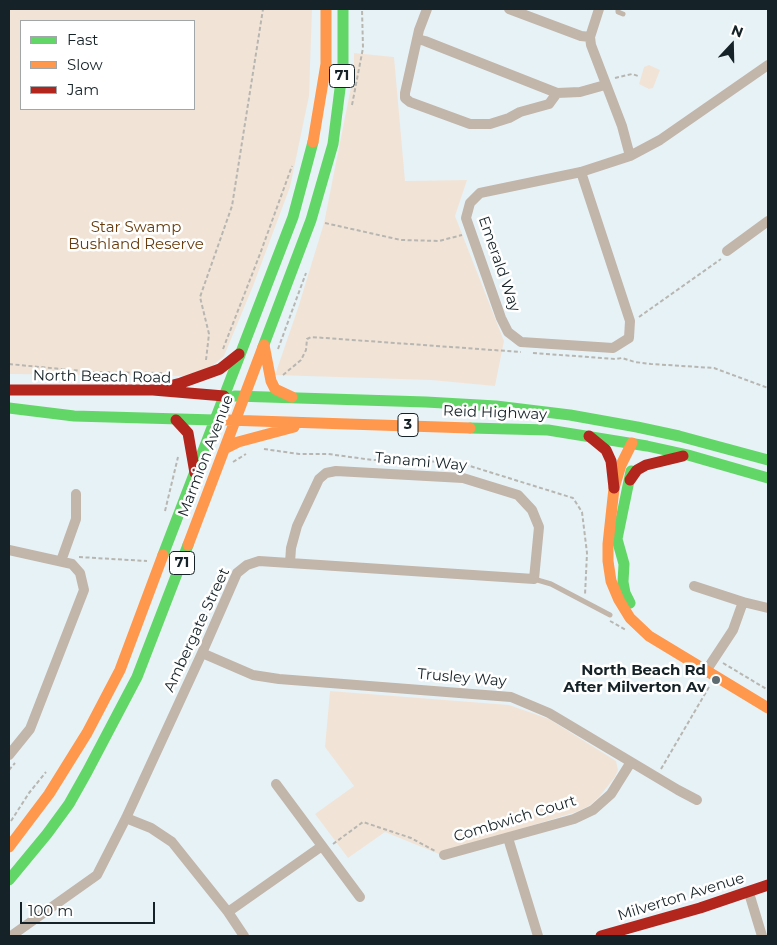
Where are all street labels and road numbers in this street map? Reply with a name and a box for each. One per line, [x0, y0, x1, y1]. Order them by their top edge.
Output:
road number: 71 [330, 64, 354, 88]
street label: Emerald Way [474, 214, 524, 314]
street label: North Beach Road [33, 367, 171, 387]
street label: Marmion Avenue [174, 393, 238, 519]
street label: Reid Highway [443, 402, 547, 424]
road number: 3 [398, 414, 418, 436]
street label: Tanami Way [374, 449, 468, 475]
road number: 71 [170, 552, 194, 574]
street label: Ambergate Street [160, 565, 234, 695]
street label: Trusley Way [417, 665, 507, 691]
street label: Combwich Court [452, 792, 578, 846]
street label: Milverton Avenue [615, 869, 747, 925]

